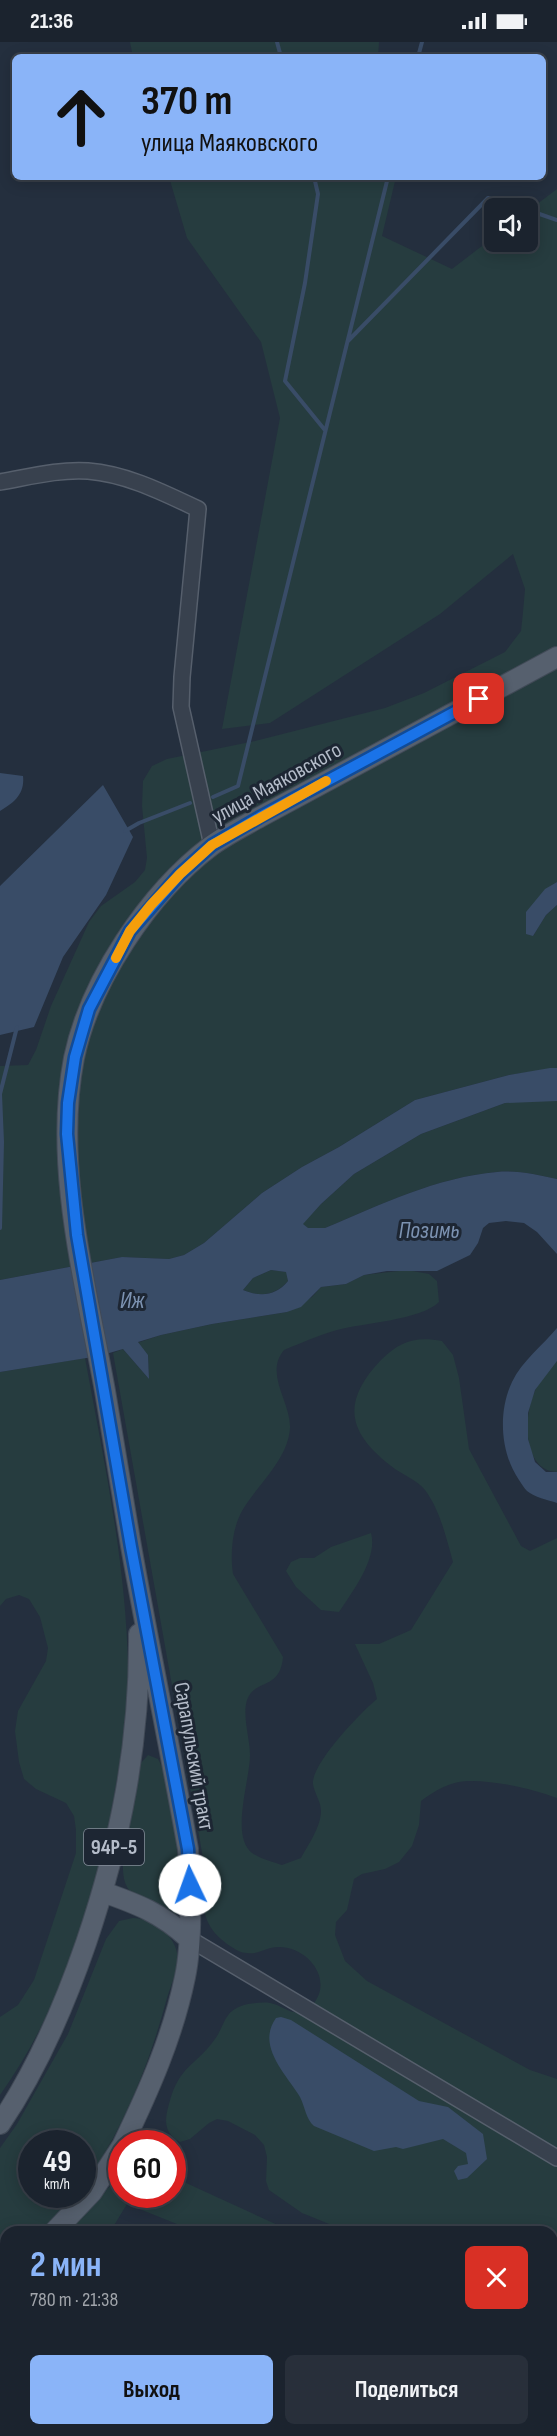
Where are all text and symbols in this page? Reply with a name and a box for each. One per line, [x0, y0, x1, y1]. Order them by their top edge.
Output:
text: 21:36 [30, 8, 73, 35]
text: 370 m [141, 76, 232, 127]
icon: ahead [42, 78, 120, 156]
text: улица Маяковского [141, 127, 318, 159]
map controls [484, 198, 538, 252]
button: sound [484, 198, 538, 252]
pin [453, 673, 504, 724]
icon: arrive [462, 682, 495, 715]
street label: улица Маяковского [207, 737, 346, 830]
water label: Позимь [398, 1216, 460, 1245]
water label: Иж [120, 1286, 146, 1315]
street label: Сарапульский тракт [167, 1680, 220, 1833]
road number: 94Р-5 [84, 1829, 144, 1865]
position arrow [158, 1853, 222, 1917]
speed limit sign: 60 [108, 2130, 186, 2208]
text: 49 [43, 2144, 71, 2180]
text: km/h [44, 2175, 70, 2194]
text: 2 мин [30, 2244, 101, 2287]
button: close [465, 2246, 528, 2309]
text: 780 m · 21:38 [30, 2288, 118, 2312]
button: Выход [30, 2355, 273, 2424]
button: Поделиться [285, 2355, 528, 2424]

